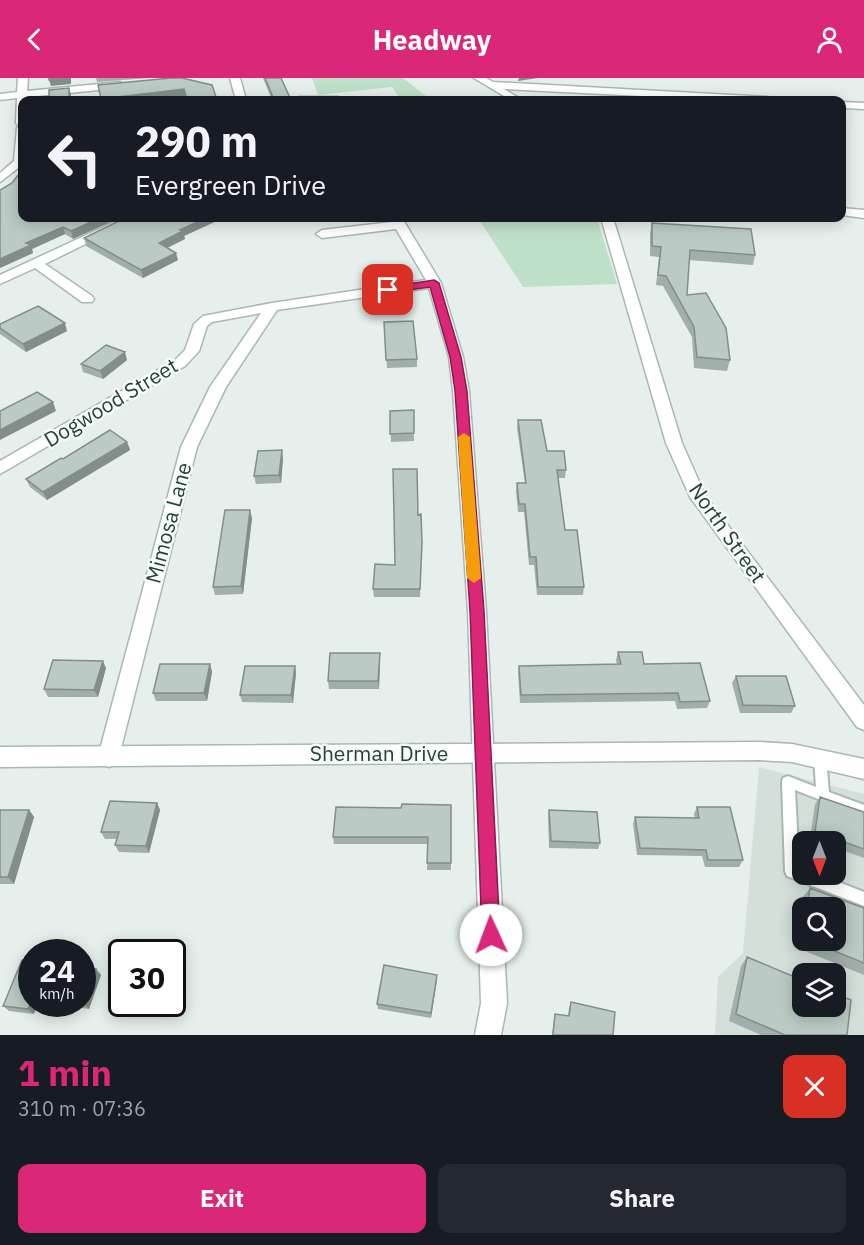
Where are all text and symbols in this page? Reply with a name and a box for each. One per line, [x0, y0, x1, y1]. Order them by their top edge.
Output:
text: Headway [373, 22, 491, 57]
icon: back [18, 23, 51, 56]
icon: person [813, 23, 846, 56]
text: 290 m [135, 114, 258, 169]
icon: left [36, 120, 114, 198]
text: Evergreen Drive [135, 167, 326, 202]
pin [362, 264, 413, 315]
icon: arrive [371, 273, 404, 306]
street label: Dogwood Street [38, 351, 183, 453]
street label: Mimosa Lane [138, 459, 198, 586]
street label: North Street [683, 477, 773, 588]
street label: Sherman Drive [310, 739, 448, 767]
north arrow [792, 831, 846, 885]
map controls [792, 831, 846, 1017]
button: search [792, 897, 846, 951]
position arrow [459, 903, 523, 967]
speed limit sign: 30 [108, 939, 186, 1017]
text: 24 [39, 951, 75, 990]
button: layers [792, 963, 846, 1017]
text: km/h [39, 984, 75, 1003]
text: 1 min [18, 1049, 112, 1096]
button: close [783, 1055, 846, 1118]
text: 310 m · 07:36 [18, 1095, 146, 1122]
button: Exit [18, 1164, 426, 1233]
button: Share [438, 1164, 846, 1233]

